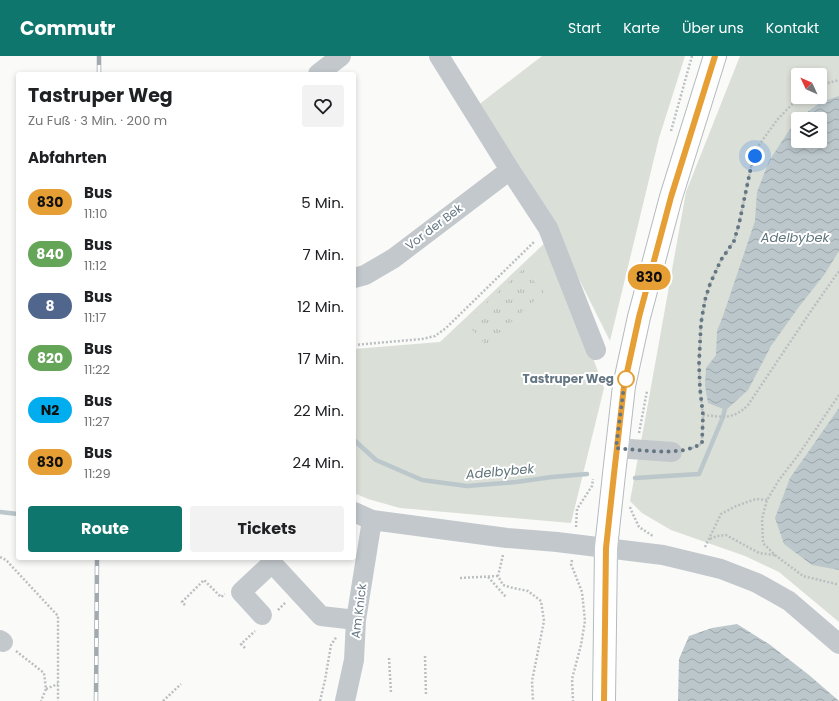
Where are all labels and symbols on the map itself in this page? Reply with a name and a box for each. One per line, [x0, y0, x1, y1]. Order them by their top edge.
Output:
north arrow [791, 68, 827, 104]
your location [745, 146, 765, 166]
street label: Vor der Bek [402, 199, 466, 254]
water label: Adelbybek [760, 228, 831, 247]
line badge: 830 [626, 264, 672, 290]
place label: Tastruper Weg [523, 370, 614, 387]
marker: Tastruper Weg [617, 370, 635, 388]
water label: Adelbybek [464, 459, 536, 484]
street label: Am Knick [347, 582, 370, 639]

